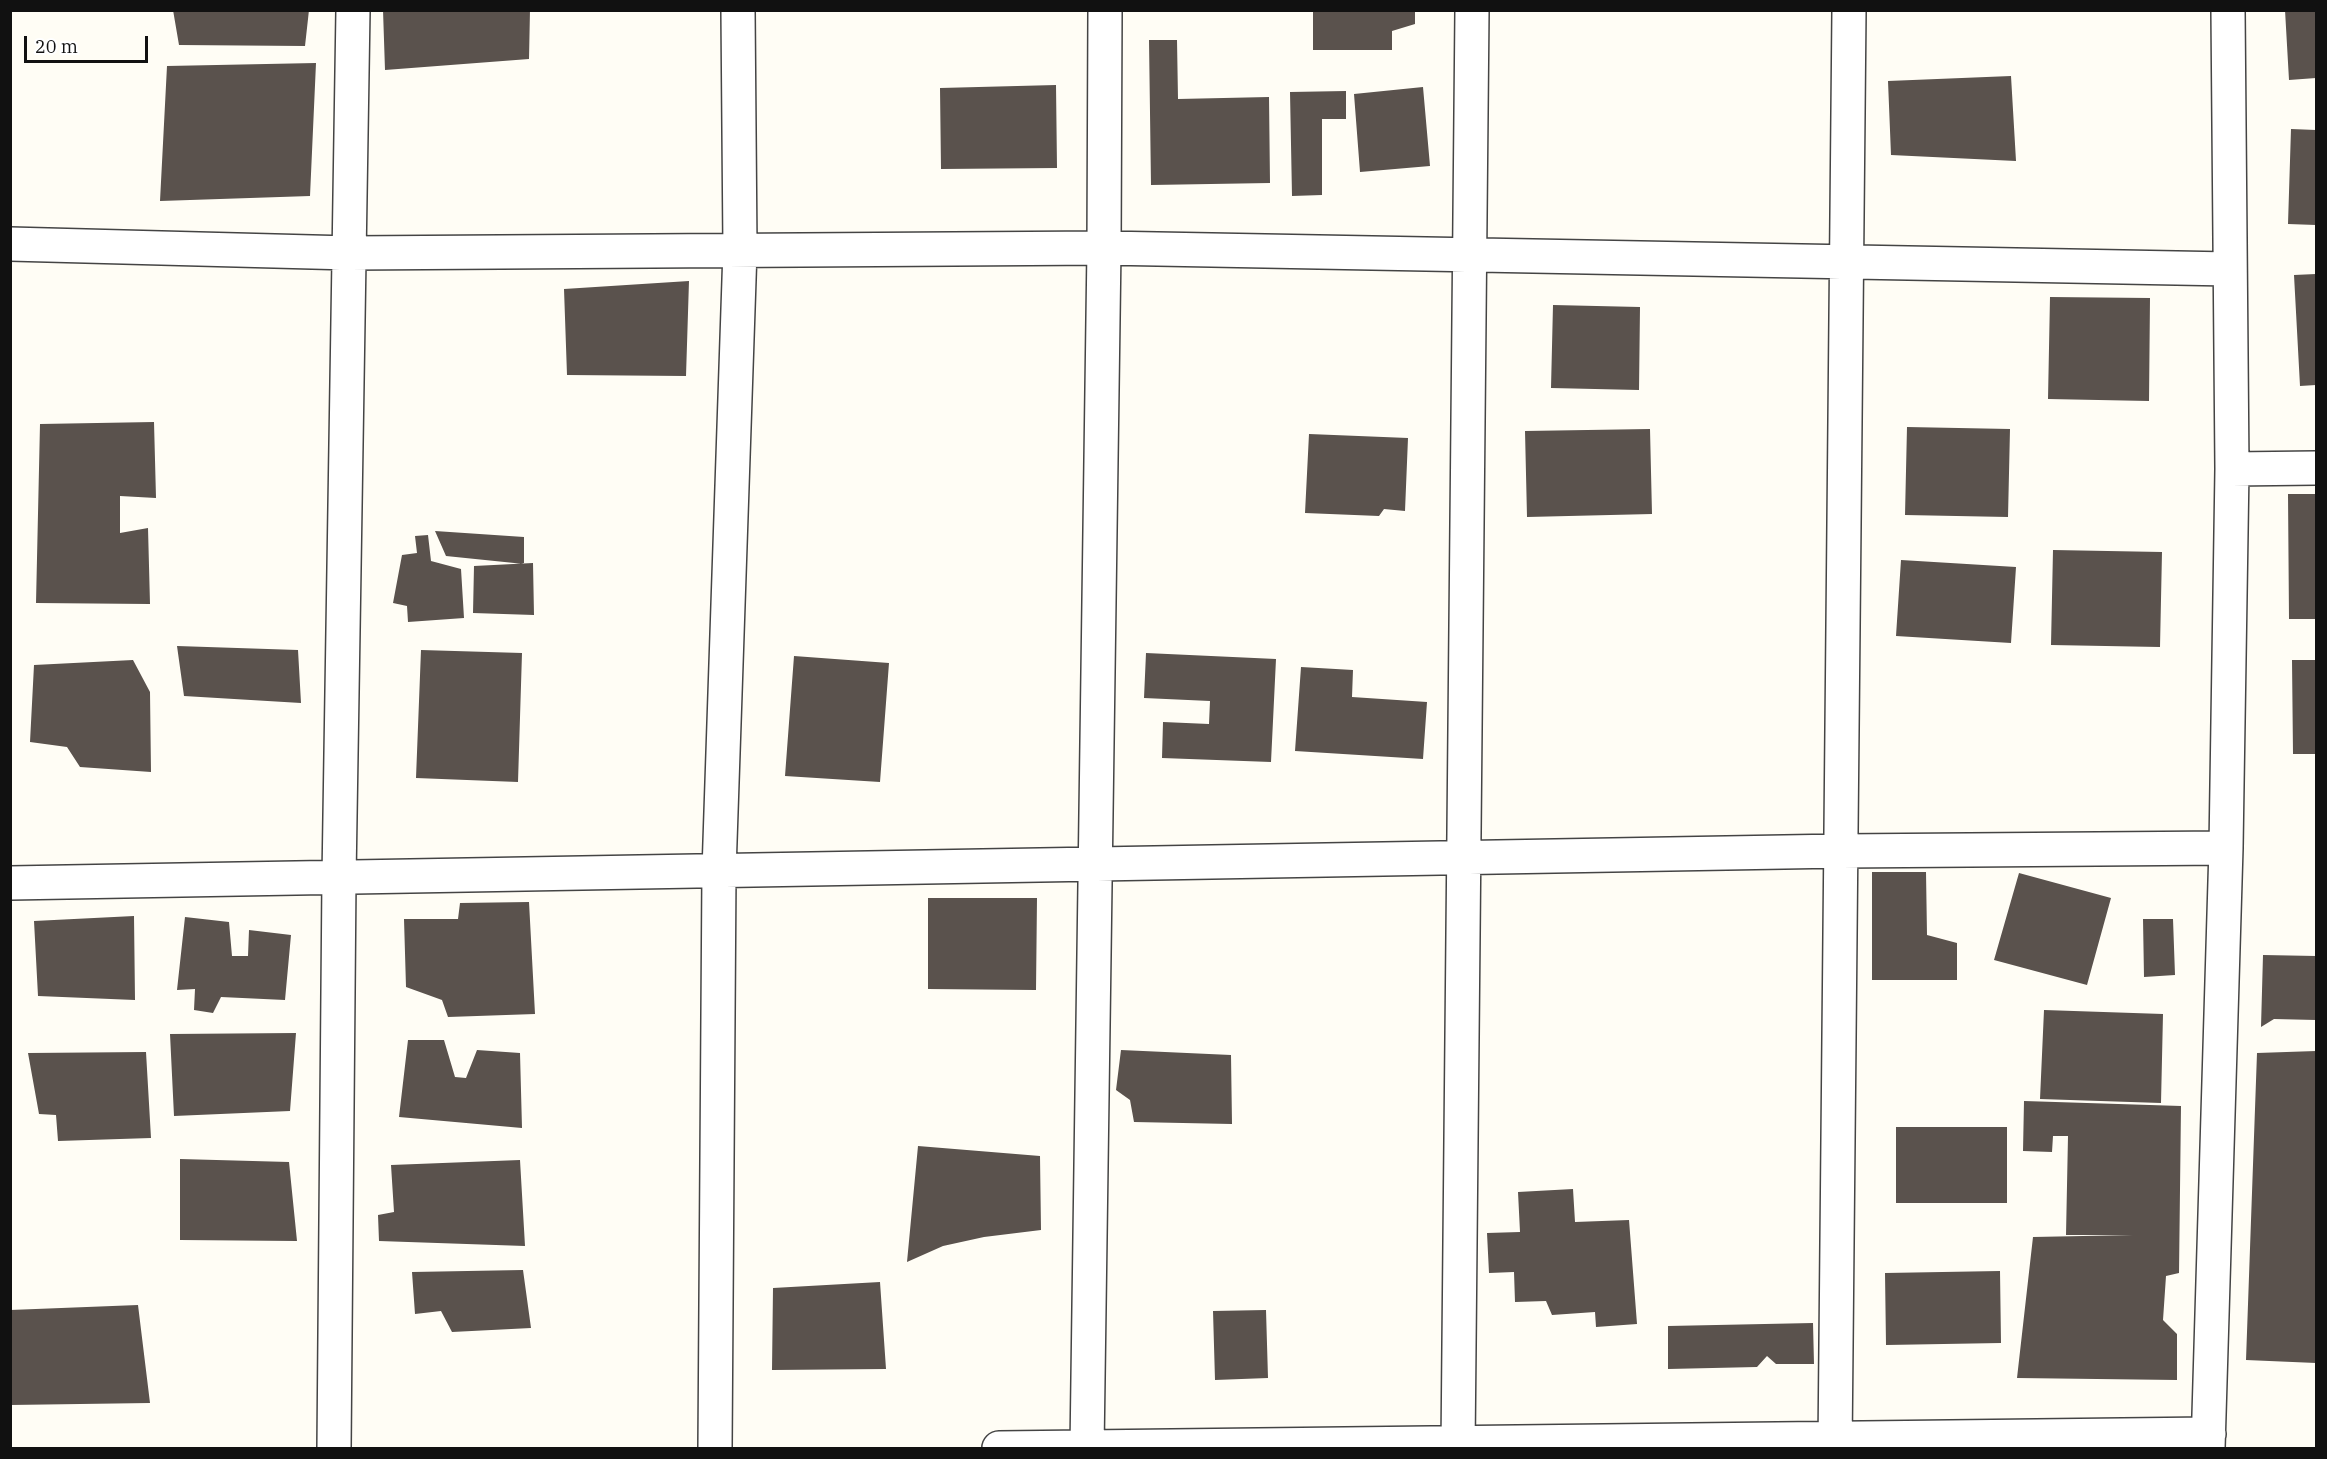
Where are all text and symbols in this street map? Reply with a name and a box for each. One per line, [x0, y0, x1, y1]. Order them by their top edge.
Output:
scale bar [27, 24, 152, 62]
text: 20 m [35, 35, 78, 58]

